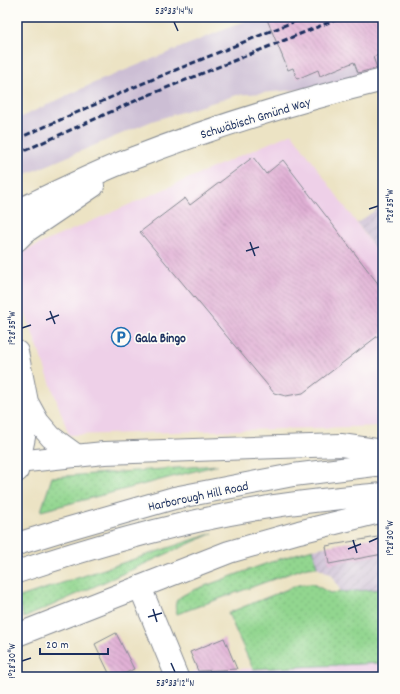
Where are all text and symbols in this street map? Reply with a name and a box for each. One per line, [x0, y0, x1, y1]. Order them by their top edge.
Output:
text: 53°33'14"N [155, 5, 193, 19]
street label: Schwäbisch Gmünd Way [198, 93, 314, 145]
text: 1°28'35"W [384, 189, 398, 223]
text: 1°28'35"W [6, 311, 20, 345]
parking icon: Gala Bingo [110, 326, 132, 348]
place label: Gala Bingo [135, 330, 186, 349]
street label: Harborough Hill Road [146, 478, 251, 517]
text: 1°28'30"W [384, 520, 398, 555]
scale bar [40, 630, 108, 656]
text: 20 m [46, 637, 69, 654]
text: 1°28'30"W [6, 643, 20, 678]
text: 53°33'12"N [156, 677, 194, 691]

